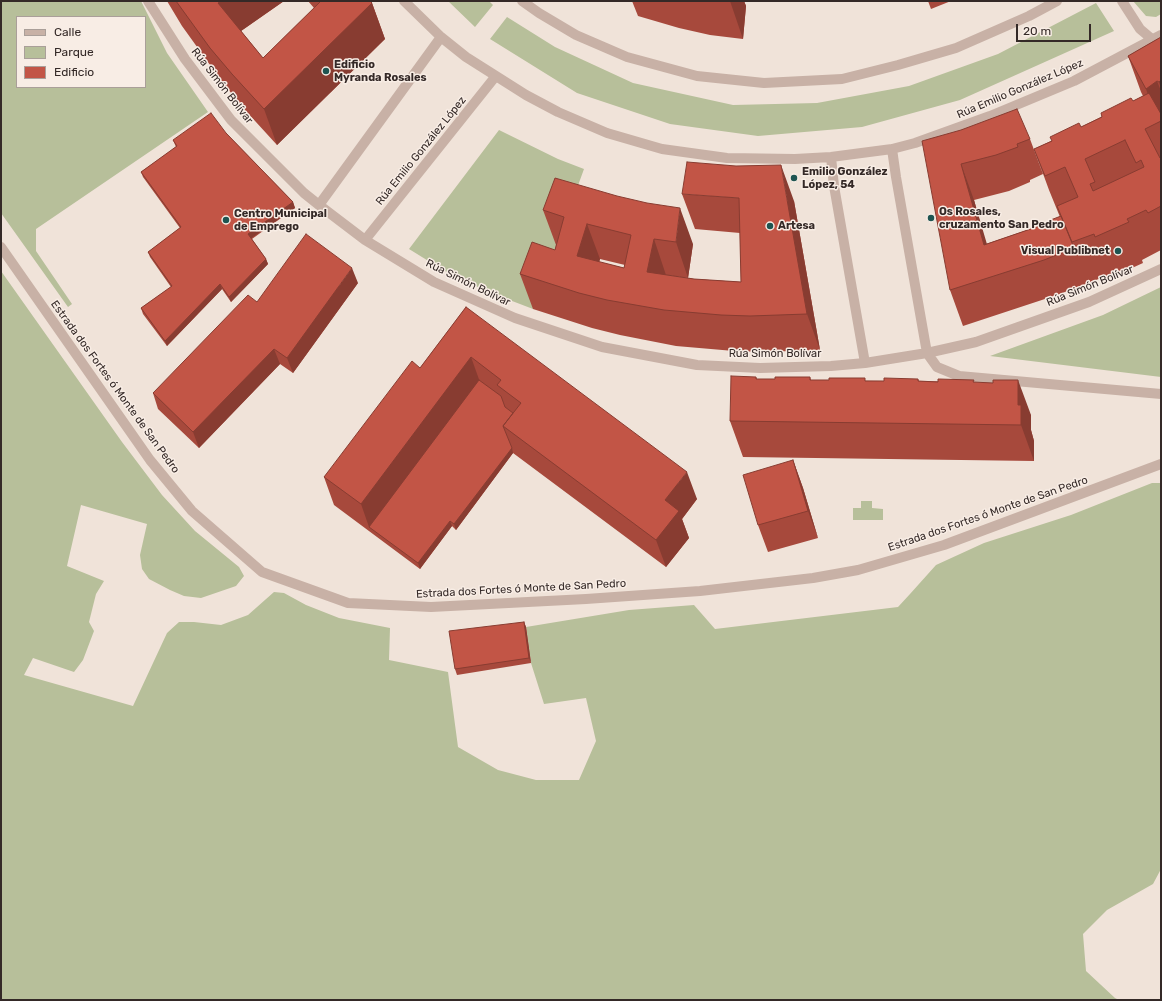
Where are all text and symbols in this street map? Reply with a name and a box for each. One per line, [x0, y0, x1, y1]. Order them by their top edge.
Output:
legend [16, 16, 146, 88]
scale bar [1018, 16, 1093, 42]
text: 20 m [1023, 24, 1051, 38]
text: Calle [54, 25, 81, 39]
text: Parque [54, 45, 94, 59]
street label: Rúa Simón Bolívar [188, 45, 256, 127]
street label: Rúa Emilio González López [955, 56, 1085, 122]
place label: Edificio Myranda Rosales [334, 58, 426, 84]
text: Edificio [54, 65, 94, 79]
marker: Edificio Myranda Rosales [321, 66, 331, 76]
street label: Rúa Emilio González López [373, 94, 469, 208]
place label: Emilio González López, 54 [802, 165, 888, 191]
marker: Emilio González López, 54 [789, 173, 799, 183]
place label: Os Rosales, cruzamento San Pedro [939, 205, 1064, 231]
place label: Centro Municipal de Emprego [234, 207, 327, 233]
marker: Os Rosales, cruzamento San Pedro [926, 213, 936, 223]
marker: Centro Municipal de Emprego [221, 215, 231, 225]
place label: Artesa [778, 219, 815, 233]
marker: Artesa [765, 221, 775, 231]
place label: Visual Publibnet [1021, 244, 1110, 258]
marker: Visual Publibnet [1113, 246, 1123, 256]
street label: Rúa Simón Bolívar [423, 257, 513, 309]
street label: Rúa Simón Bolívar [1045, 263, 1135, 309]
street label: Estrada dos Fortes ó Monte de San Pedro [48, 298, 182, 476]
street label: Rúa Simón Bolívar [729, 347, 821, 361]
street label: Estrada dos Fortes ó Monte de San Pedro [886, 474, 1090, 554]
street label: Estrada dos Fortes ó Monte de San Pedro [416, 577, 626, 601]

